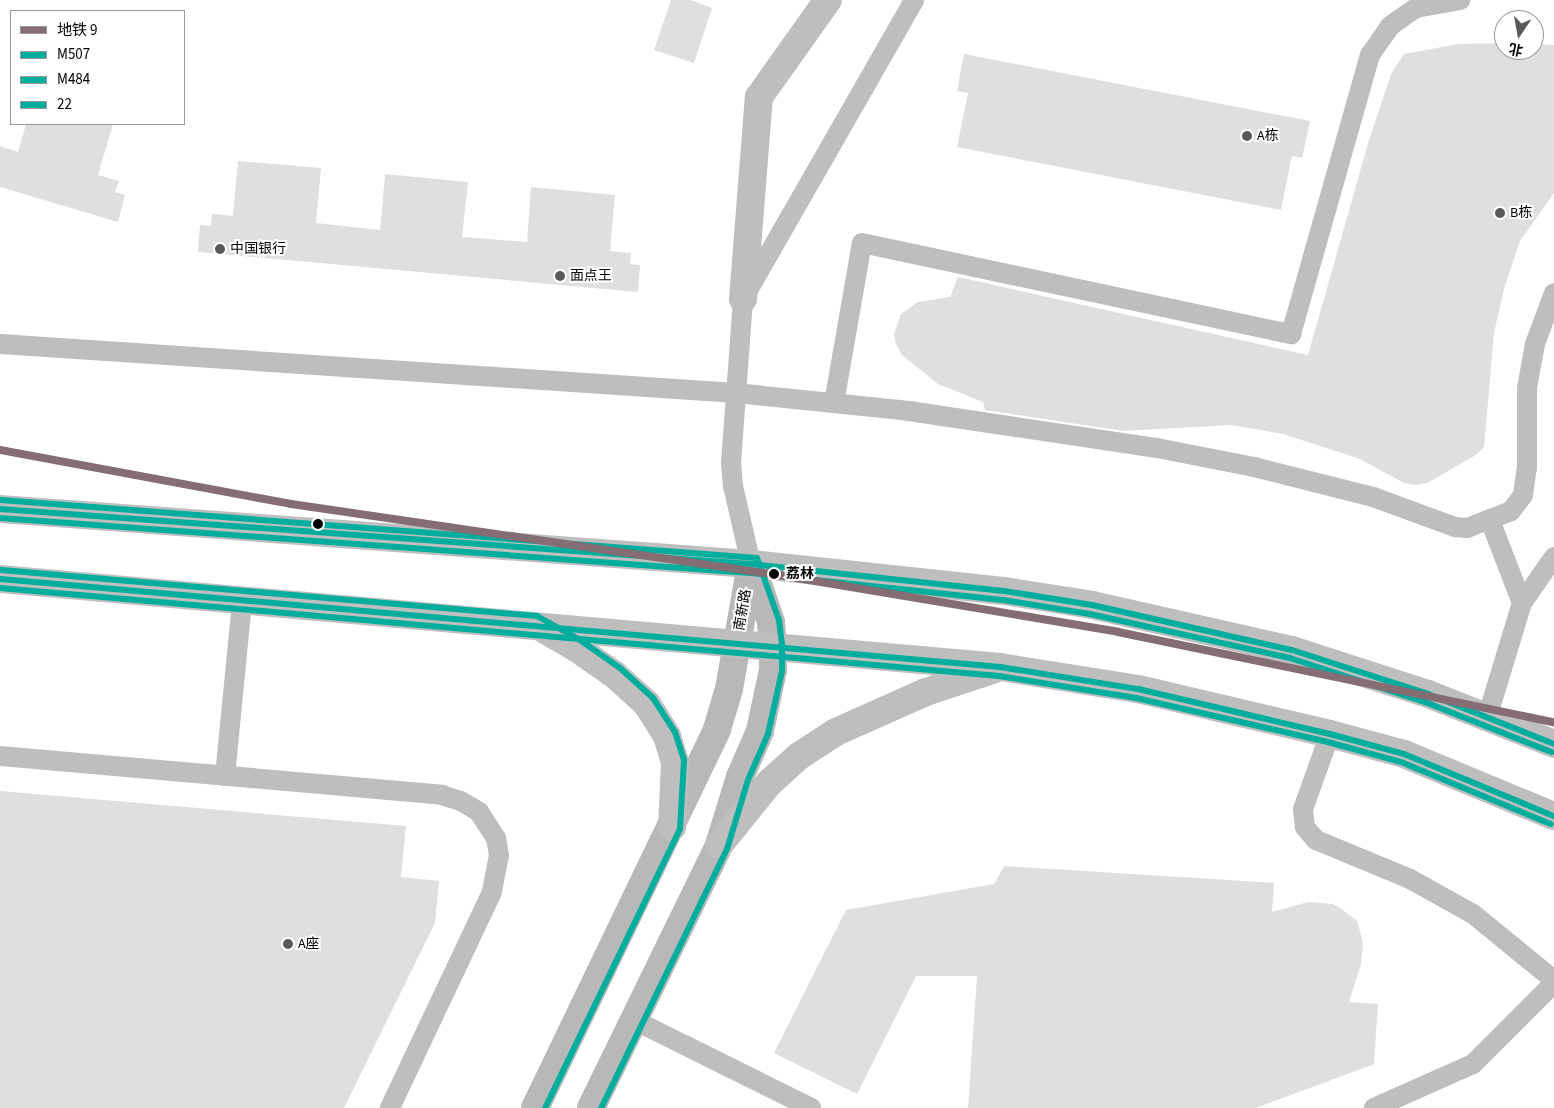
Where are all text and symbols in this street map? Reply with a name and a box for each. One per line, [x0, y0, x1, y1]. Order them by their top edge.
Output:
legend [10, 10, 185, 125]
north arrow [1494, 10, 1544, 60]
text: 地铁 9 [57, 20, 97, 41]
text: 北 [1507, 37, 1525, 60]
text: M507 [57, 44, 90, 65]
text: M484 [57, 69, 90, 90]
text: 22 [57, 94, 72, 115]
place label: A栋 [1257, 128, 1279, 144]
marker: A栋 [1241, 130, 1253, 142]
place label: B栋 [1510, 205, 1532, 221]
marker: B栋 [1494, 207, 1506, 219]
place label: 中国银行 [230, 241, 286, 257]
marker: 中国银行 [214, 243, 226, 255]
place label: 面点王 [570, 268, 612, 284]
marker: 面点王 [554, 270, 566, 282]
unlabelled marker [313, 519, 323, 529]
marker: 荔林 [765, 565, 783, 583]
place label: 荔林 [786, 566, 814, 582]
street label: 南新路 [731, 588, 755, 632]
place label: A座 [298, 936, 320, 952]
marker: A座 [282, 938, 294, 950]

